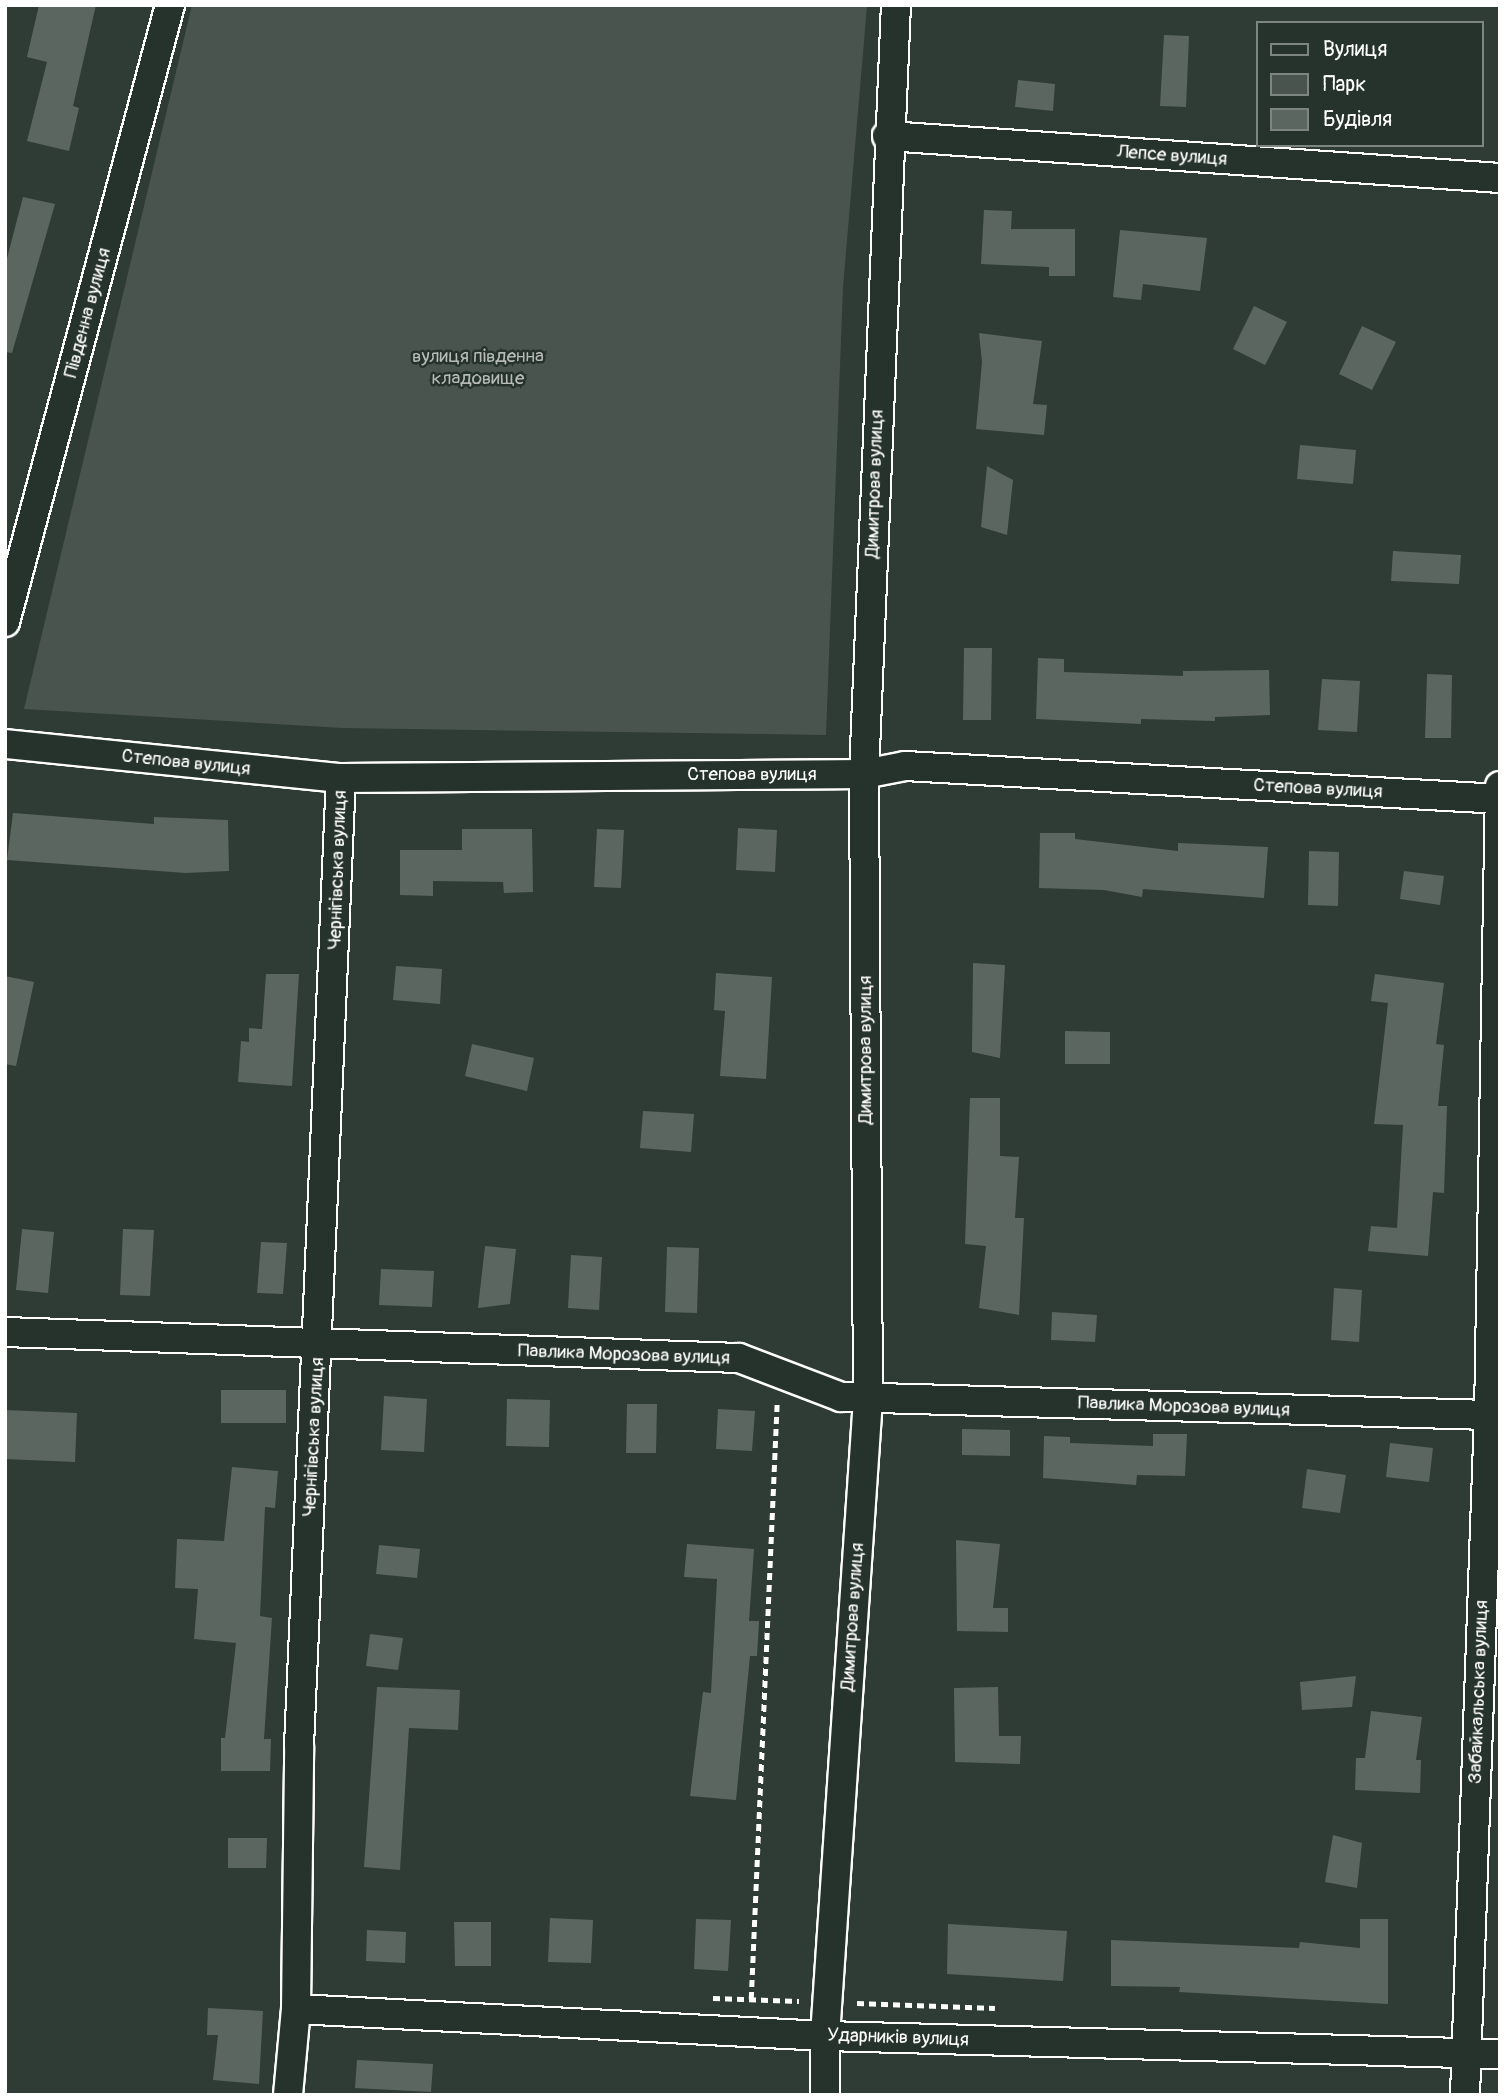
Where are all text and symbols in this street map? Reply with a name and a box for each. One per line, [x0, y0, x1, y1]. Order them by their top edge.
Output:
legend [1256, 21, 1484, 147]
text: Вулиця [1323, 36, 1387, 63]
text: Парк [1323, 71, 1366, 98]
text: Будівля [1323, 106, 1392, 133]
street label: Лепсе вулиця [1116, 141, 1228, 171]
street label: Південна вулиця [60, 246, 116, 380]
park label: вулиця південна кладовище [412, 346, 544, 390]
street label: Димитрова вулиця [861, 409, 889, 559]
street label: Степова вулиця [120, 745, 252, 781]
street label: Степова вулиця [687, 764, 817, 786]
street label: Степова вулиця [1253, 774, 1383, 804]
street label: Чернігівська вулиця [324, 790, 352, 950]
street label: Димитрова вулиця [855, 976, 877, 1124]
street label: Павлика Морозова вулиця [518, 1340, 730, 1370]
street label: Чернігівська вулиця [298, 1357, 330, 1517]
street label: Павлика Морозова вулиця [1078, 1392, 1290, 1422]
street label: Димитрова вулиця [836, 1542, 870, 1692]
street label: Забайкальська вулиця [1464, 1600, 1494, 1784]
street label: Ударників вулиця [827, 2024, 969, 2052]

